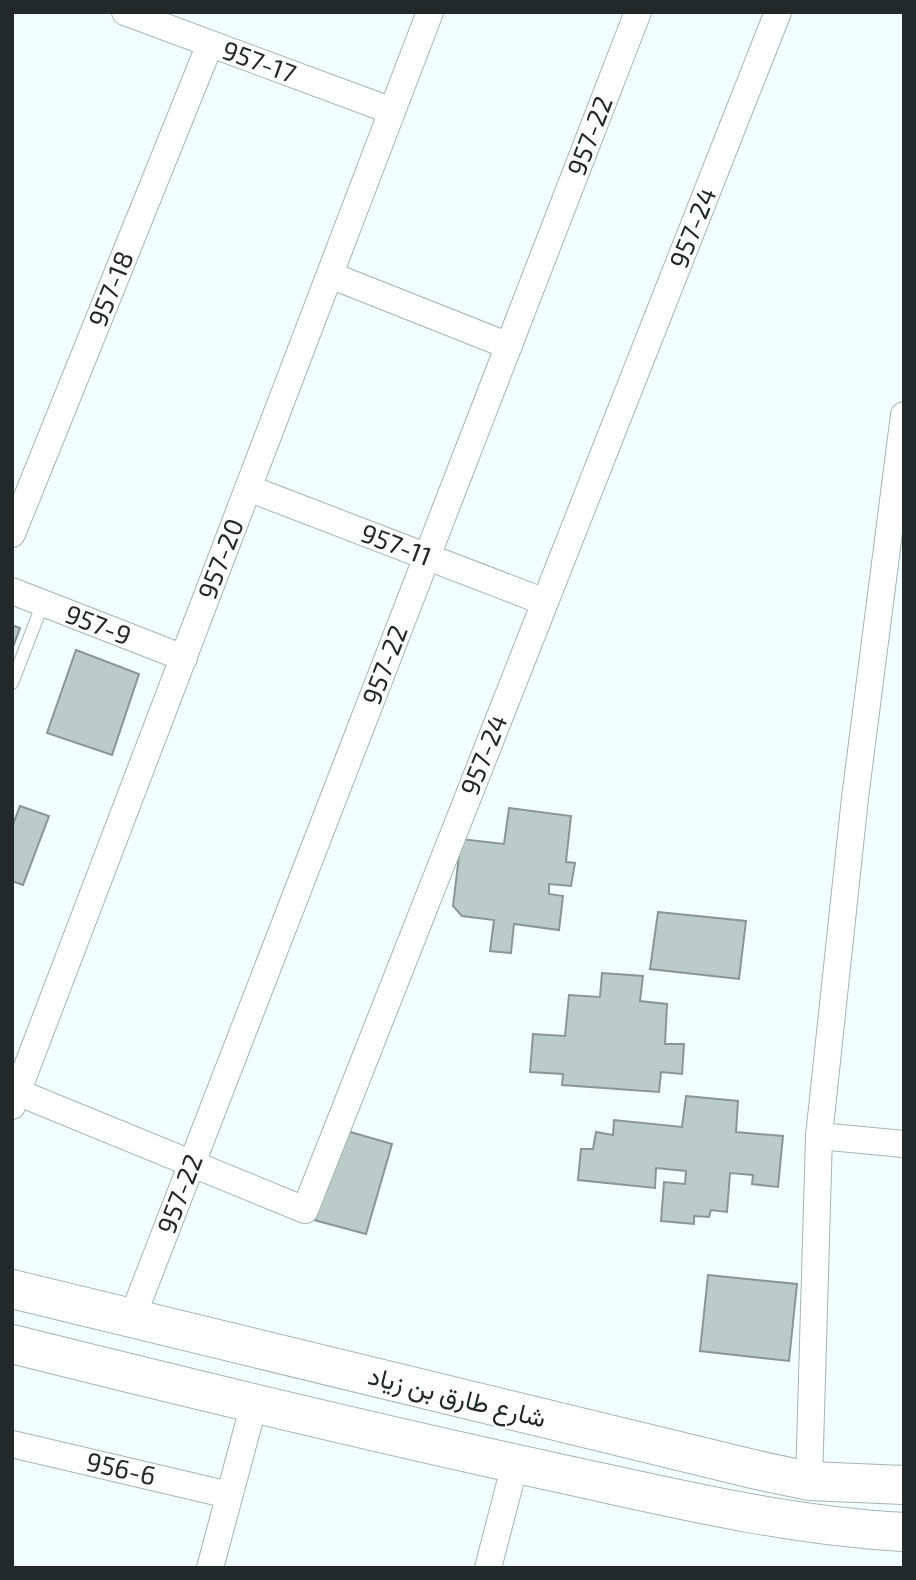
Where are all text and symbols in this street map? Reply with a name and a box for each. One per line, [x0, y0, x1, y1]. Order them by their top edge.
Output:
street label: 957-17 [218, 33, 301, 88]
street label: 957-22 [559, 91, 618, 180]
street label: 957-24 [662, 183, 722, 272]
street label: 957-18 [81, 246, 139, 331]
street label: 957-20 [190, 514, 249, 603]
street label: 957-11 [357, 516, 436, 571]
street label: 957-9 [61, 597, 136, 650]
street label: 957-22 [354, 620, 413, 709]
street label: 957-24 [453, 710, 513, 799]
street label: 957-22 [149, 1149, 208, 1238]
street label: شارع طارق بن زياد [364, 1358, 550, 1437]
street label: 956-6 [84, 1445, 159, 1491]

